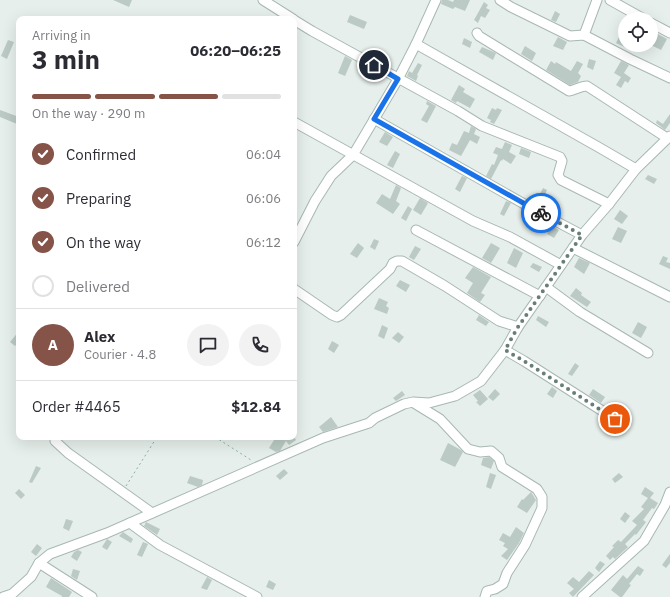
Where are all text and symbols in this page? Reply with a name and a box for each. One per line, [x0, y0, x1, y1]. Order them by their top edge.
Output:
map controls [618, 12, 658, 52]
button: locate [618, 12, 658, 52]
text: Arriving in [32, 27, 91, 44]
text: 06:20–06:25 [190, 41, 281, 60]
text: 3 min [32, 42, 100, 76]
pin [357, 48, 391, 82]
icon: home [363, 54, 385, 76]
text: On the way · 290 m [32, 105, 145, 122]
icon: check [32, 143, 54, 165]
text: Confirmed [66, 145, 136, 164]
text: 06:04 [246, 146, 281, 163]
icon: check [32, 187, 54, 209]
text: Preparing [66, 189, 131, 208]
text: 06:06 [246, 190, 281, 207]
courier [521, 193, 561, 233]
icon: bike [530, 202, 552, 224]
icon: check [32, 231, 54, 253]
text: On the way [66, 233, 141, 252]
text: 06:12 [246, 234, 281, 251]
text: Delivered [66, 277, 130, 296]
button: chat [187, 324, 229, 366]
button: phone [239, 324, 281, 366]
text: Alex [84, 327, 115, 346]
text: A [48, 335, 58, 354]
text: Courier · 4.8 [84, 346, 156, 363]
text: Order #4465 [32, 397, 121, 416]
text: $12.84 [231, 397, 281, 416]
pin [598, 402, 632, 436]
icon: bag [604, 408, 626, 430]

